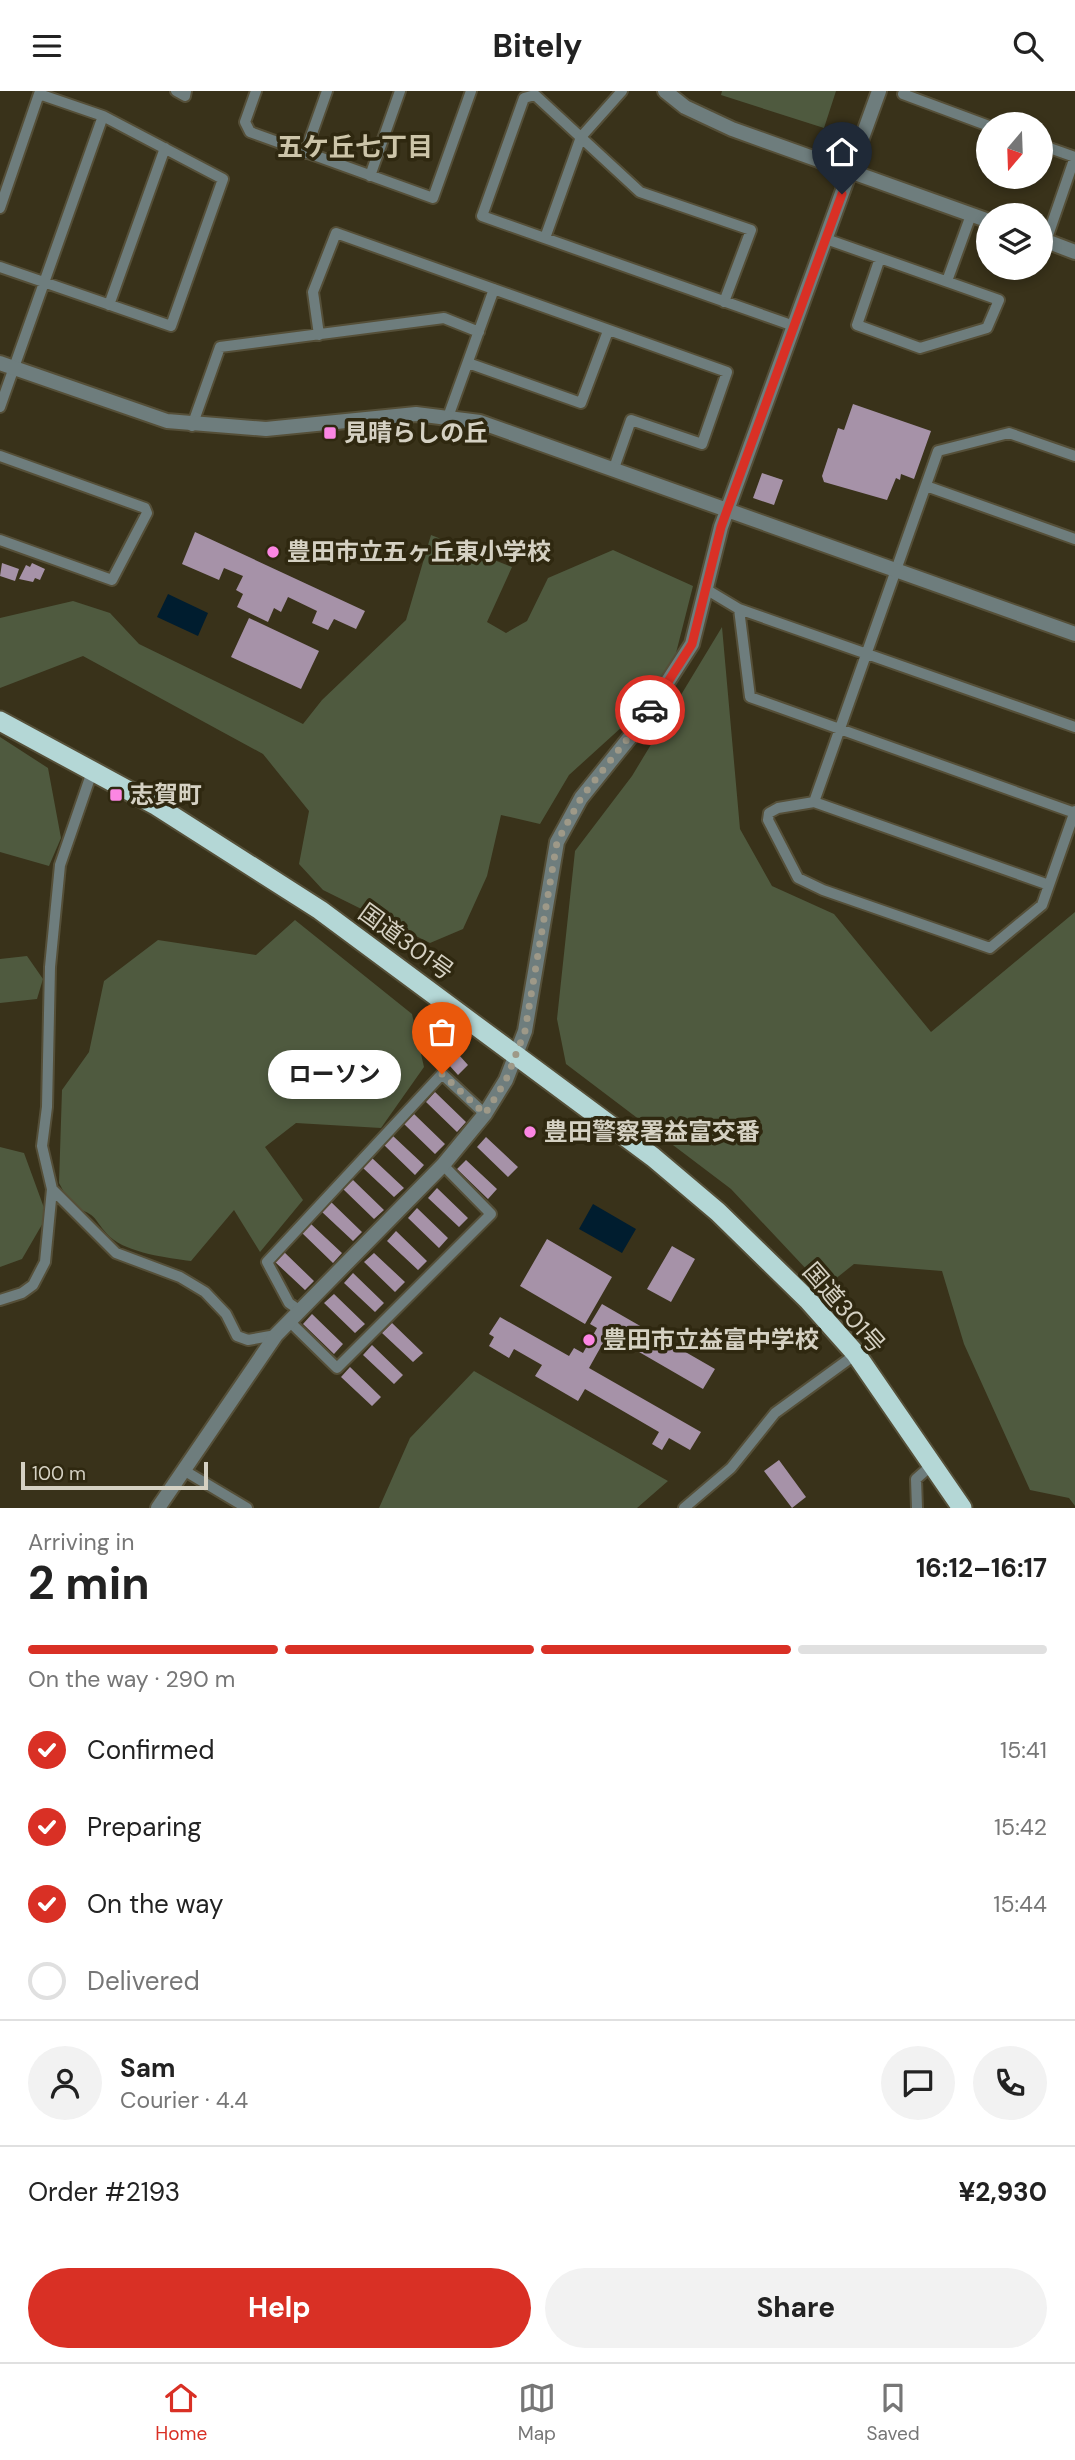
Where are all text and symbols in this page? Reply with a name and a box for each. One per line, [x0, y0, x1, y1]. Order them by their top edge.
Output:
text: Bitely [493, 25, 582, 67]
icon: menu [28, 27, 66, 65]
icon: search [1009, 27, 1047, 65]
north arrow [976, 112, 1054, 189]
map controls [976, 112, 1053, 280]
pin [812, 122, 872, 194]
district label: 五ケ丘七丁目 [277, 130, 433, 164]
icon: home [823, 133, 861, 171]
button: layers [976, 203, 1053, 280]
place label: 見晴らしの丘 [344, 417, 488, 448]
marker: 見晴らしの丘 [322, 425, 338, 441]
place label: 豊田市立五ヶ丘東小学校 [287, 536, 551, 567]
marker: 豊田市立五ヶ丘東小学校 [265, 544, 281, 560]
courier [615, 675, 685, 745]
icon: car [631, 691, 669, 729]
place label: 志賀町 [130, 779, 202, 810]
marker: 志賀町 [108, 787, 124, 803]
street label: 国道301号 [353, 897, 460, 986]
pin [412, 1002, 472, 1074]
icon: bag [423, 1013, 461, 1051]
callout: ローソン [267, 1049, 400, 1098]
text: ローソン [289, 1059, 381, 1089]
place label: 豊田警察署益富交番 [544, 1116, 760, 1147]
marker: 豊田警察署益富交番 [522, 1124, 538, 1140]
street label: 国道301号 [797, 1256, 892, 1359]
place label: 豊田市立益富中学校 [603, 1324, 819, 1355]
marker: 豊田市立益富中学校 [581, 1332, 597, 1348]
scale bar [21, 1459, 208, 1491]
text: 100 m [32, 1461, 86, 1486]
text: Arriving in [28, 1527, 134, 1557]
text: 16:12–16:17 [916, 1551, 1047, 1585]
text: 2 min [28, 1553, 150, 1613]
text: On the way · 290 m [28, 1664, 235, 1694]
icon: check [28, 1731, 66, 1769]
text: Confirmed [87, 1733, 214, 1767]
text: 15:41 [1000, 1735, 1047, 1765]
icon: check [28, 1808, 66, 1846]
text: Preparing [87, 1810, 202, 1844]
text: 15:42 [994, 1812, 1047, 1842]
icon: check [28, 1885, 66, 1923]
text: On the way [87, 1887, 223, 1921]
text: 15:44 [993, 1889, 1047, 1919]
text: Delivered [87, 1964, 200, 1998]
button: person [28, 2046, 102, 2120]
button: chat [881, 2046, 955, 2120]
button: phone [973, 2046, 1047, 2120]
text: Sam [120, 2051, 175, 2085]
text: Courier · 4.4 [120, 2085, 248, 2115]
text: Order #2193 [28, 2175, 180, 2209]
text: ¥2,930 [958, 2175, 1047, 2209]
button: Help [28, 2268, 531, 2348]
button: Share [545, 2268, 1047, 2348]
tab: Home [155, 2379, 207, 2446]
tab: Map [518, 2379, 556, 2446]
tab: Saved [866, 2379, 920, 2446]

